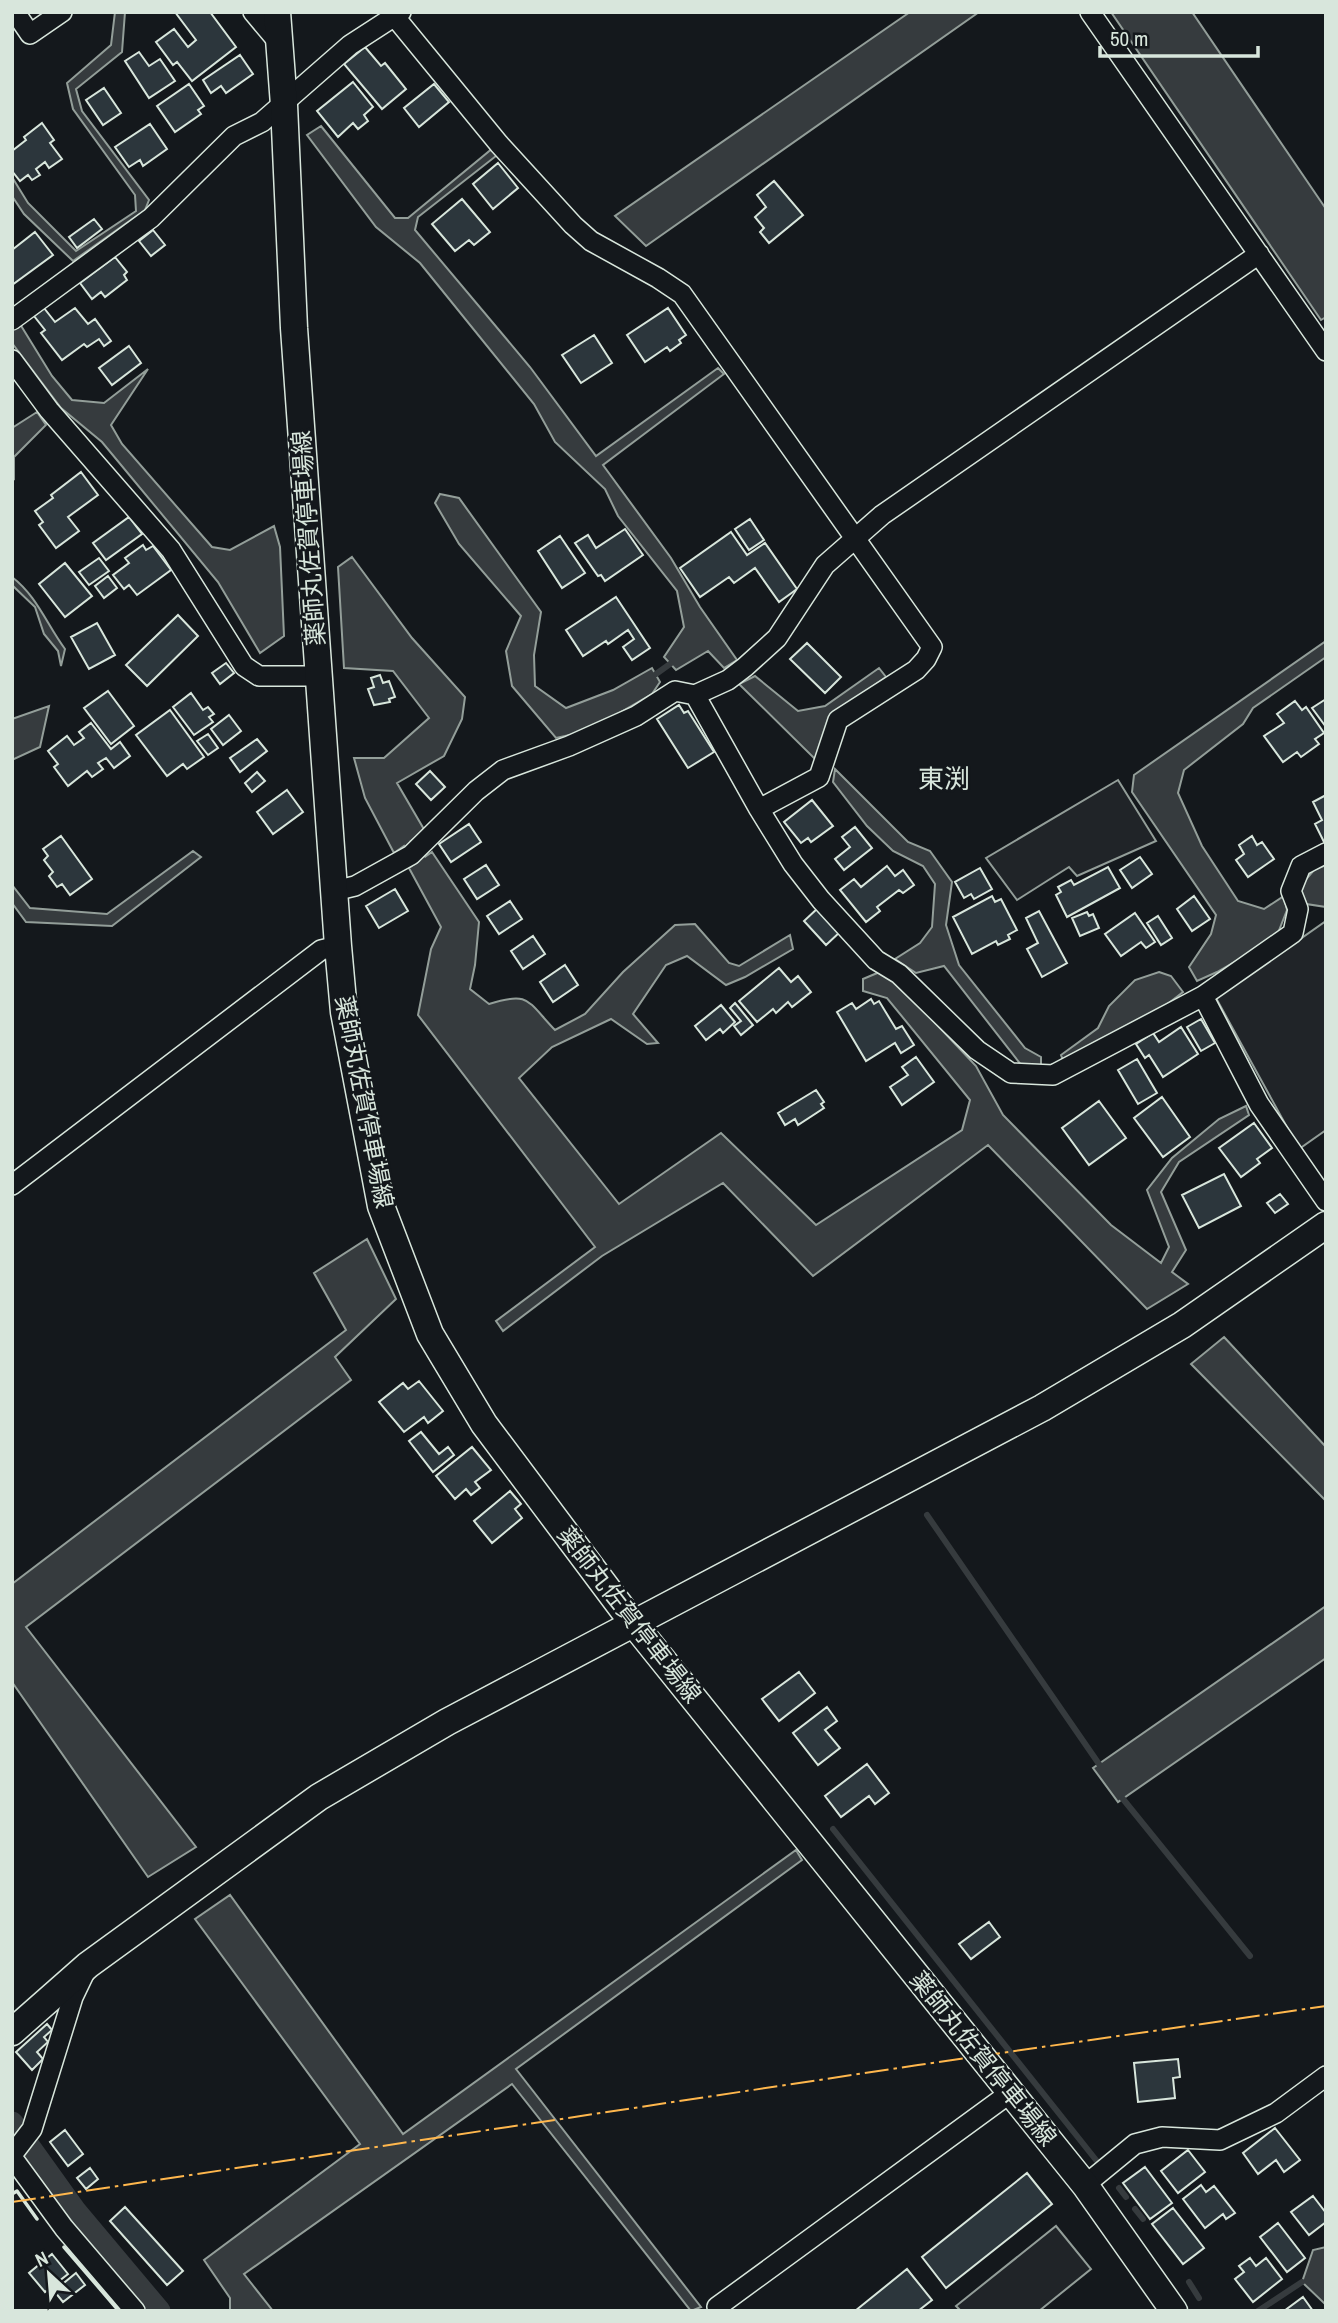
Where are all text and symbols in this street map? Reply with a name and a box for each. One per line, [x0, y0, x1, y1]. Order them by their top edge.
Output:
scale bar [1100, 14, 1258, 58]
text: 50 m [1110, 24, 1148, 53]
street label: 薬師丸佐賀停車場線 [285, 429, 331, 647]
district label: 東渕 [918, 761, 970, 796]
street label: 薬師丸佐賀停車場線 [329, 993, 401, 1211]
street label: 薬師丸佐賀停車場線 [551, 1519, 709, 1709]
street label: 薬師丸佐賀停車場線 [903, 1964, 1064, 2152]
north arrow [14, 2239, 84, 2309]
text: N [31, 2245, 52, 2273]

